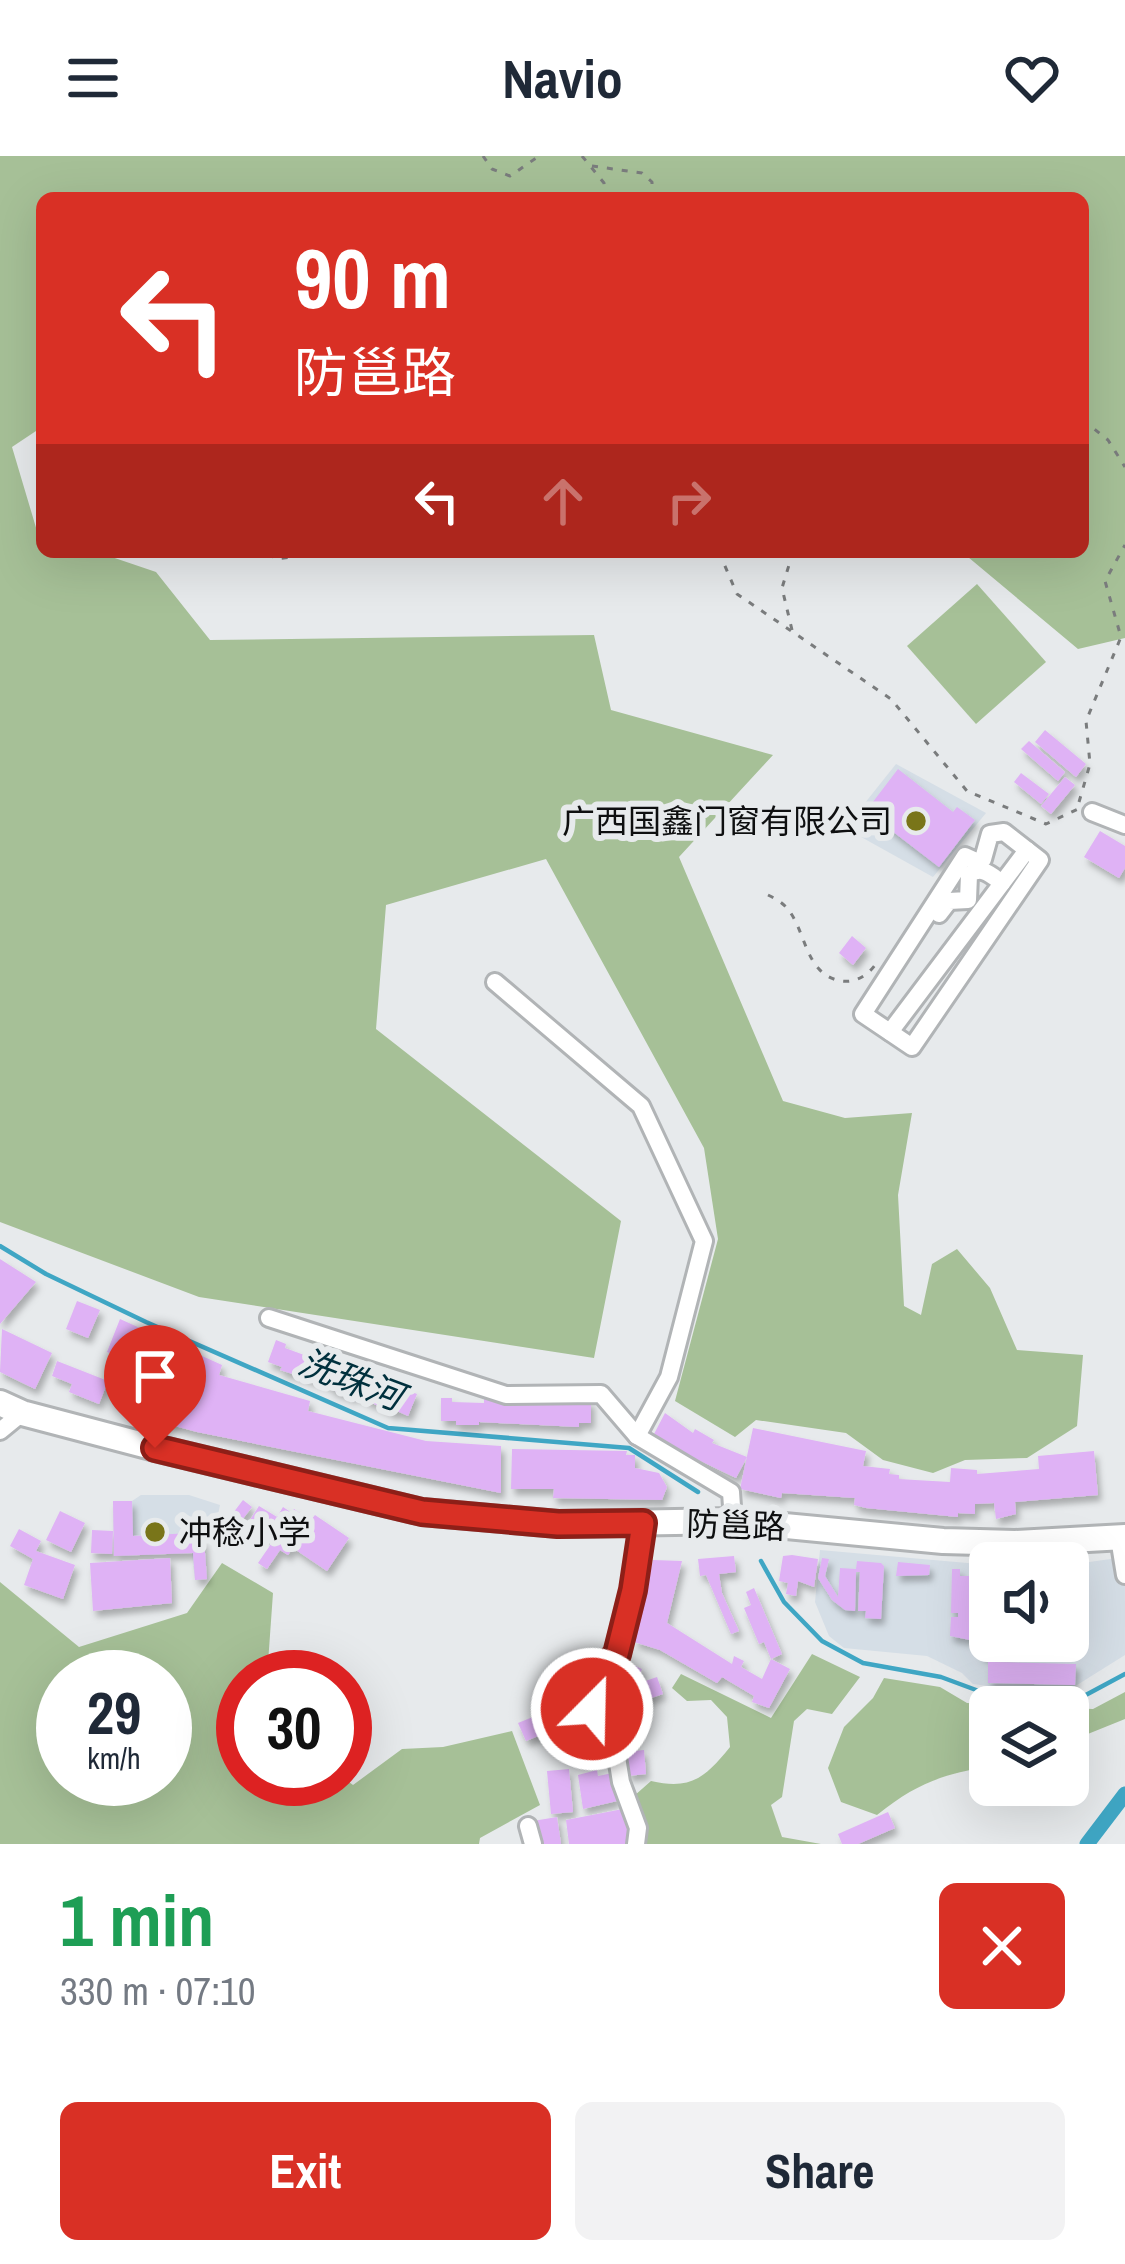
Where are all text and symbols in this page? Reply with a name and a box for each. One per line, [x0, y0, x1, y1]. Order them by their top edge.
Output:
text: Navio [502, 42, 623, 115]
icon: menu [60, 45, 126, 111]
icon: heart [999, 45, 1065, 111]
text: 90 m [294, 221, 451, 334]
icon: left [96, 240, 252, 396]
text: 防邕路 [294, 336, 456, 409]
icon: left [404, 468, 470, 534]
icon: ahead [530, 468, 596, 534]
icon: right [656, 468, 722, 534]
place label: 广西国鑫门窗有限公司 [562, 799, 892, 843]
marker: 广西国鑫门窗有限公司 [903, 808, 929, 834]
pin [104, 1325, 206, 1448]
water label: 洗珠河 [292, 1337, 416, 1423]
icon: arrive [122, 1343, 188, 1409]
street label: 防邕路 [686, 1501, 786, 1549]
place label: 冲稔小学 [179, 1510, 311, 1554]
marker: 冲稔小学 [142, 1519, 168, 1545]
map controls [969, 1542, 1089, 1806]
button: sound [969, 1542, 1089, 1662]
position arrow [529, 1646, 655, 1772]
speed limit sign: 30 [216, 1650, 372, 1806]
text: 29 [87, 1672, 141, 1753]
button: layers [969, 1686, 1089, 1806]
text: km/h [87, 1738, 141, 1778]
text: 1 min [60, 1871, 214, 1968]
button: close [939, 1883, 1065, 2009]
text: 330 m · 07:10 [60, 1965, 256, 2017]
button: Exit [60, 2102, 551, 2240]
button: Share [575, 2102, 1065, 2240]

